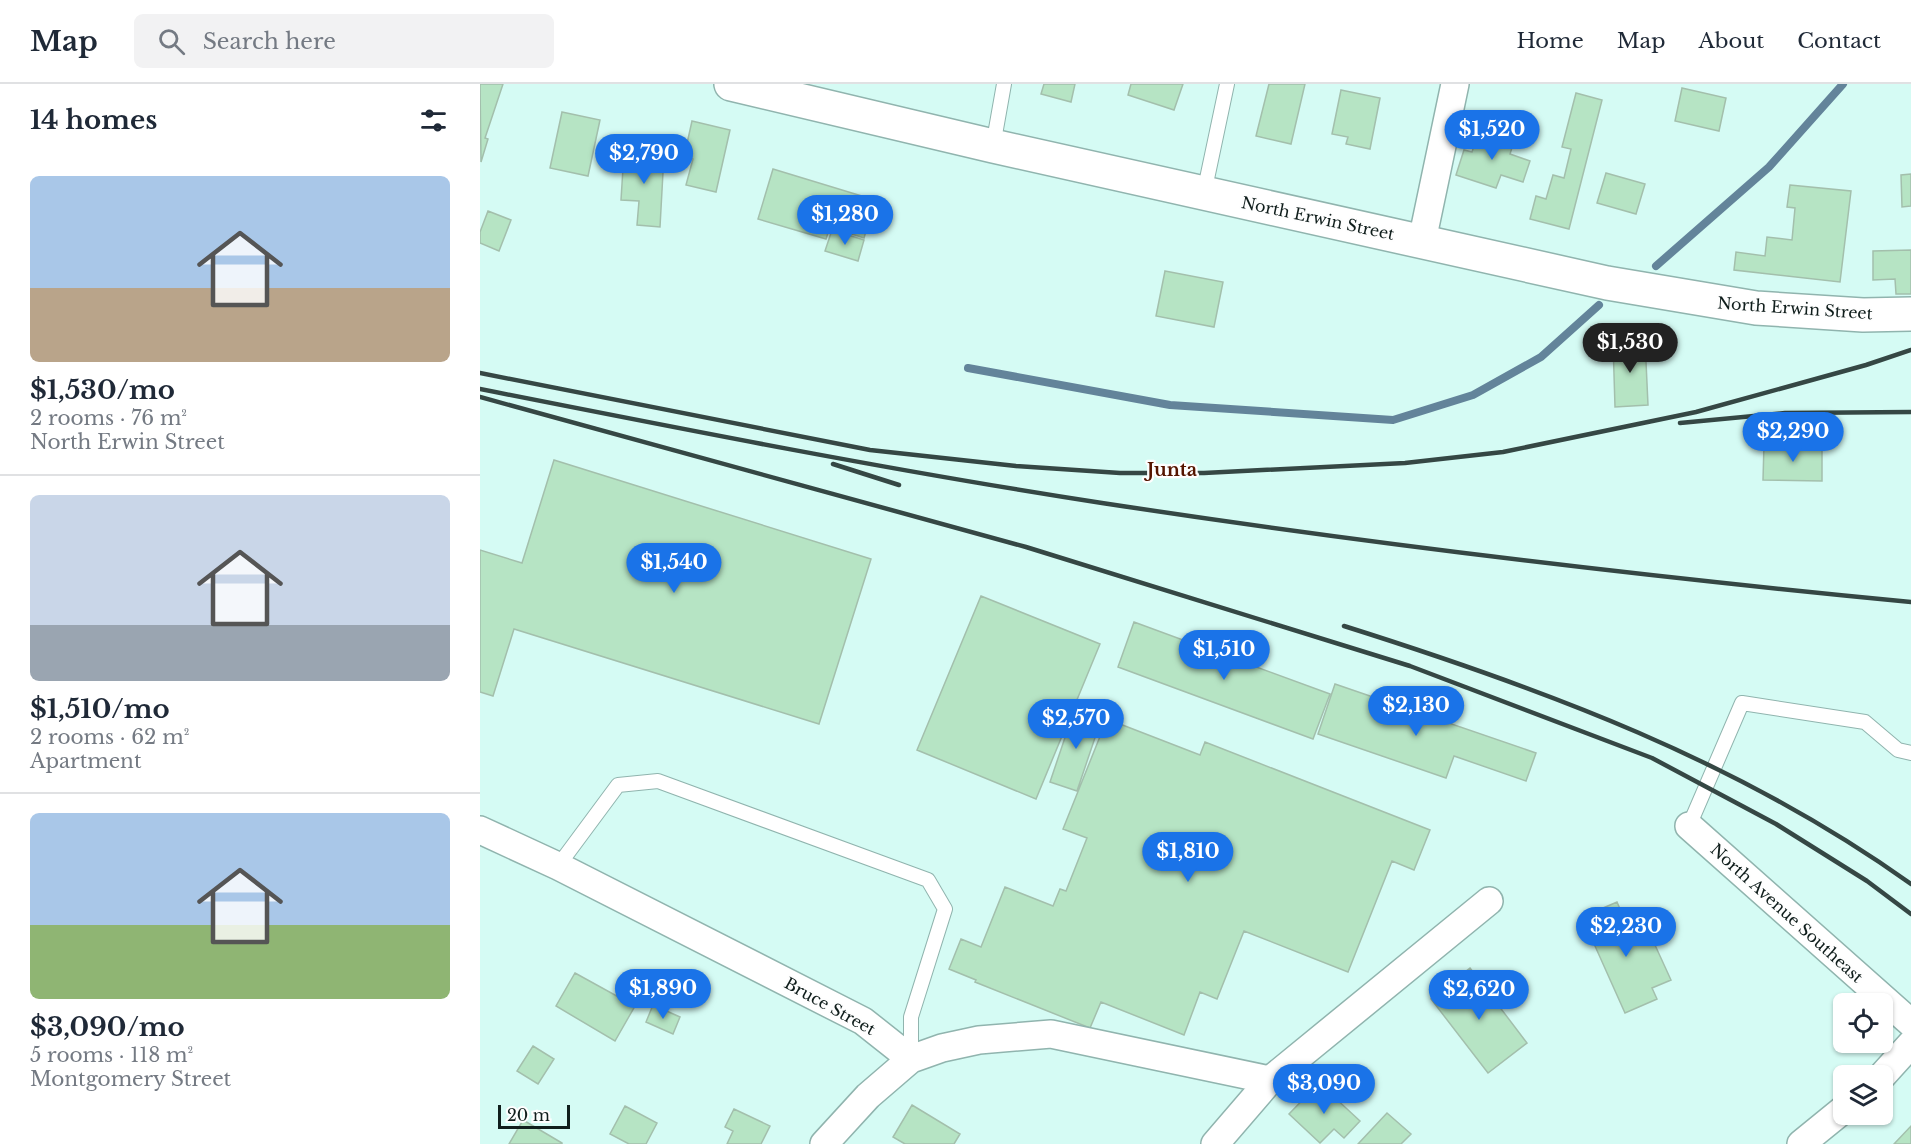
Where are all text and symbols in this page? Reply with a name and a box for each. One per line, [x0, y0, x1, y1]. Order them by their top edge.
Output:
search box [134, 14, 554, 68]
text: Map [30, 24, 98, 59]
icon: search [155, 25, 188, 58]
text: Search here [203, 28, 336, 55]
text: Home [1517, 28, 1584, 54]
text: Map [1617, 28, 1665, 54]
text: About [1698, 28, 1764, 54]
text: Contact [1797, 28, 1881, 54]
text: 14 homes [30, 104, 157, 136]
icon: filters [417, 104, 450, 137]
pin: $1,520 [1443, 110, 1541, 161]
text: $1,520 [1459, 117, 1525, 141]
pin: $2,790 [595, 134, 693, 185]
text: $2,790 [609, 141, 679, 165]
street label: North Erwin Street [1240, 192, 1396, 244]
pin: $1,280 [796, 195, 894, 246]
text: $1,280 [811, 202, 879, 226]
icon: home [186, 215, 294, 323]
street label: North Erwin Street [1717, 293, 1873, 323]
pin: $1,530 [1581, 323, 1679, 374]
text: $1,530 [1597, 330, 1663, 354]
text: $1,530/mo [30, 374, 175, 406]
text: 2 rooms · 76 m² [30, 406, 187, 430]
pin: $2,290 [1744, 412, 1842, 463]
text: $2,290 [1757, 419, 1829, 443]
text: North Erwin Street [30, 430, 225, 454]
district label: Junta [1143, 459, 1198, 481]
icon: home [186, 534, 294, 642]
pin: $1,540 [625, 543, 723, 594]
text: $1,540 [640, 550, 708, 574]
pin: $1,510 [1175, 630, 1273, 681]
text: $1,510 [1193, 637, 1255, 661]
pin: $2,130 [1367, 686, 1465, 737]
text: $1,510/mo [30, 693, 170, 725]
text: $2,130 [1382, 693, 1450, 717]
pin: $2,570 [1027, 699, 1125, 750]
text: $2,570 [1042, 706, 1110, 730]
text: 2 rooms · 62 m² [30, 725, 189, 749]
text: Apartment [30, 749, 141, 773]
pin: $1,810 [1139, 832, 1237, 883]
text: $1,810 [1156, 839, 1220, 863]
street label: North Avenue Southeast [1707, 839, 1867, 987]
icon: home [186, 852, 294, 960]
pin: $2,230 [1577, 907, 1675, 958]
text: $2,230 [1590, 914, 1662, 938]
pin: $1,890 [614, 969, 712, 1020]
pin: $2,620 [1430, 970, 1528, 1021]
street label: Bruce Street [781, 973, 879, 1039]
text: $1,890 [629, 976, 697, 1000]
text: $2,620 [1443, 977, 1515, 1001]
map controls [1833, 993, 1893, 1125]
button: locate [1833, 993, 1893, 1053]
text: $3,090/mo [30, 1011, 185, 1043]
text: 5 rooms · 118 m² [30, 1043, 193, 1067]
pin: $3,090 [1275, 1064, 1373, 1115]
button: layers [1833, 1065, 1893, 1125]
text: Montgomery Street [30, 1067, 231, 1091]
text: $3,090 [1287, 1071, 1361, 1095]
scale bar [498, 1102, 570, 1130]
text: 20 m [507, 1105, 550, 1125]

